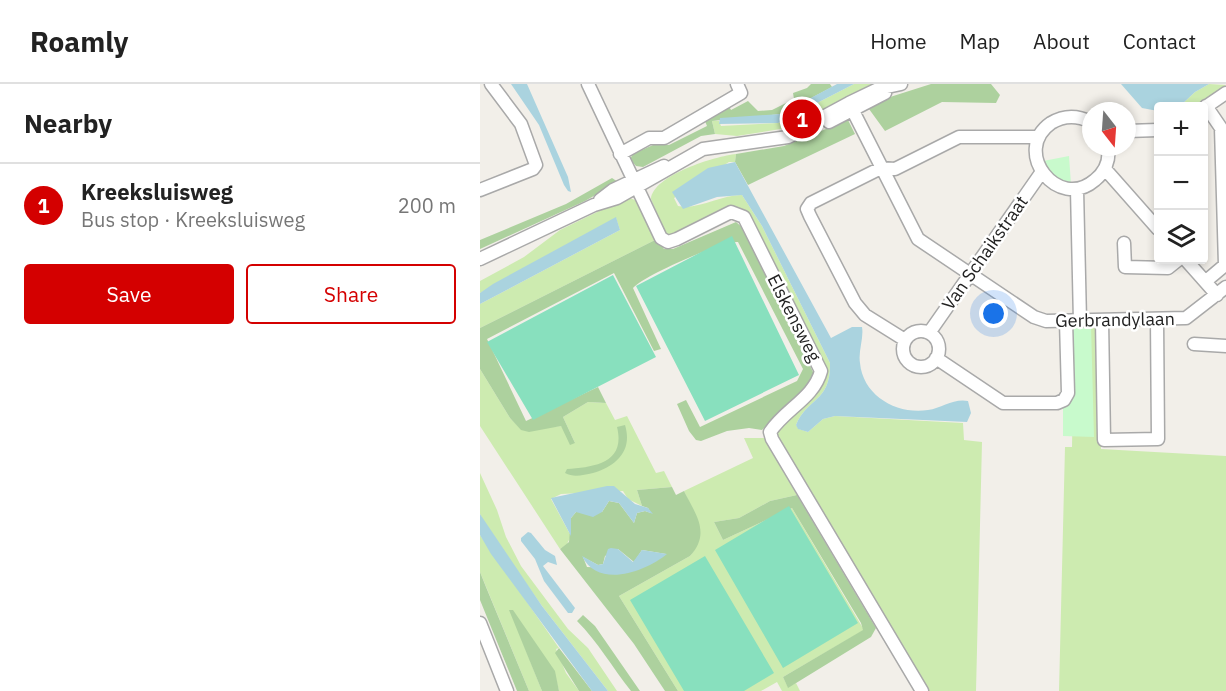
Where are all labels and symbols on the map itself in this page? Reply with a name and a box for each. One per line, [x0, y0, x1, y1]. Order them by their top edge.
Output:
pin: 1 [782, 96, 822, 141]
north arrow [1082, 102, 1136, 156]
street label: Van Schaikstraat [937, 191, 1033, 314]
street label: Elskensweg [763, 270, 827, 366]
your location [979, 299, 1008, 328]
street label: Gerbrandylaan [1055, 307, 1175, 332]

